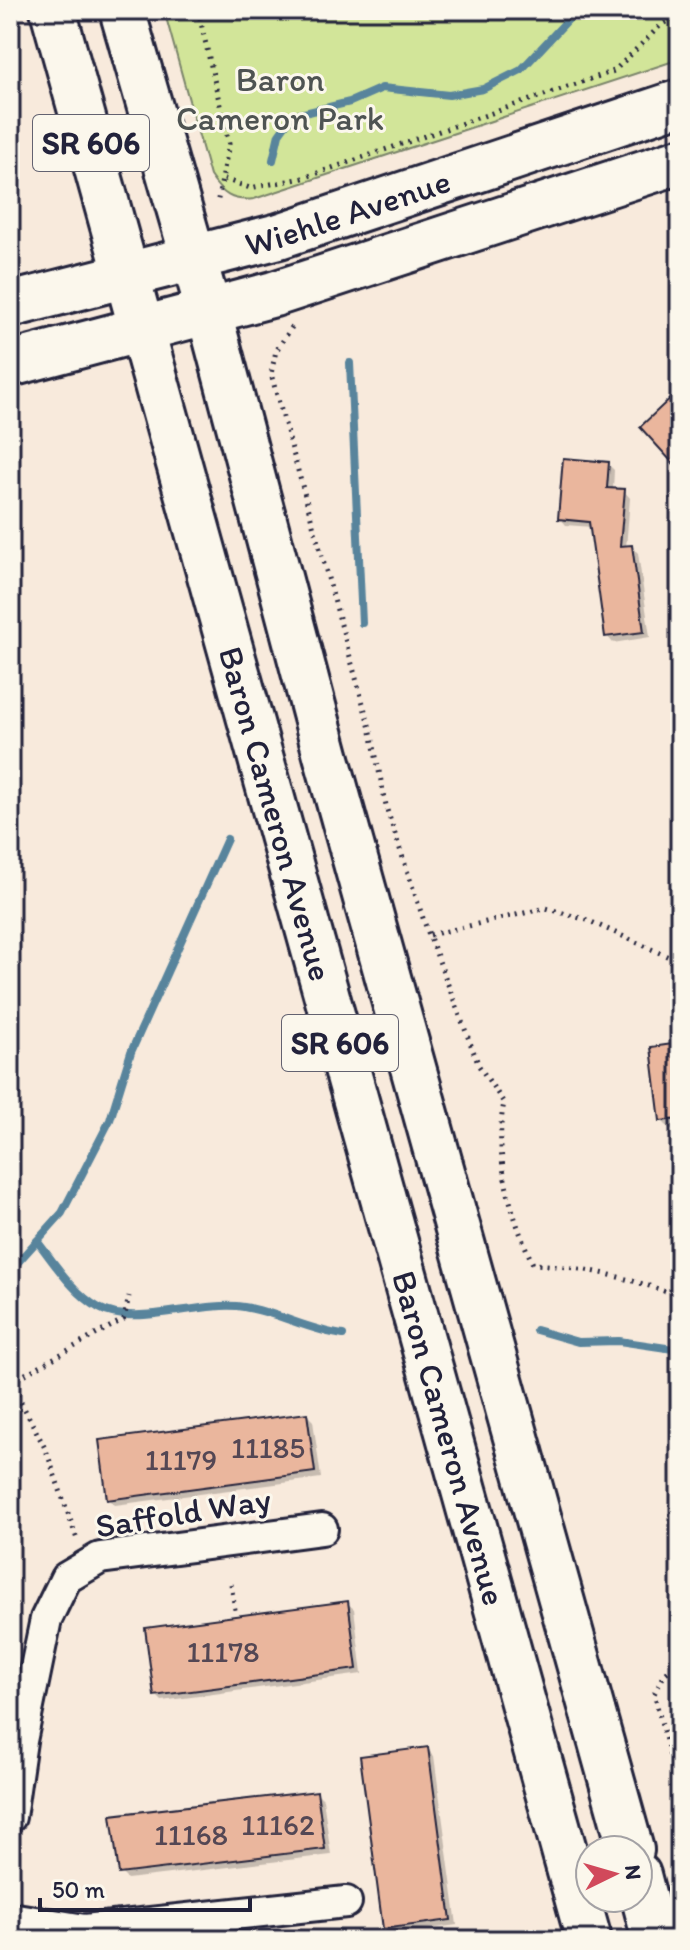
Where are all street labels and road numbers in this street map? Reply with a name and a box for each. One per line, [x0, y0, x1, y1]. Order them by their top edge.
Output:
road number: SR 606 [33, 115, 149, 171]
street label: Wiehle Avenue [240, 160, 456, 265]
street label: Baron Cameron Avenue [210, 642, 342, 986]
road number: SR 606 [282, 1015, 398, 1071]
street label: Baron Cameron Avenue [383, 1266, 515, 1610]
street label: Saffold Way [92, 1478, 274, 1547]

